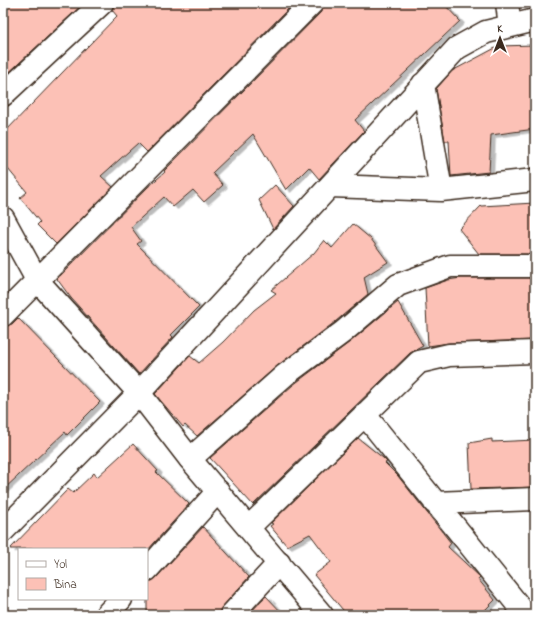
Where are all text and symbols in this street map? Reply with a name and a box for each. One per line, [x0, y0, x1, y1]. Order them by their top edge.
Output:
north arrow [480, 18, 520, 58]
text: K [497, 21, 503, 37]
legend [18, 548, 148, 600]
text: Yol [54, 556, 67, 574]
text: Bina [53, 576, 77, 594]

